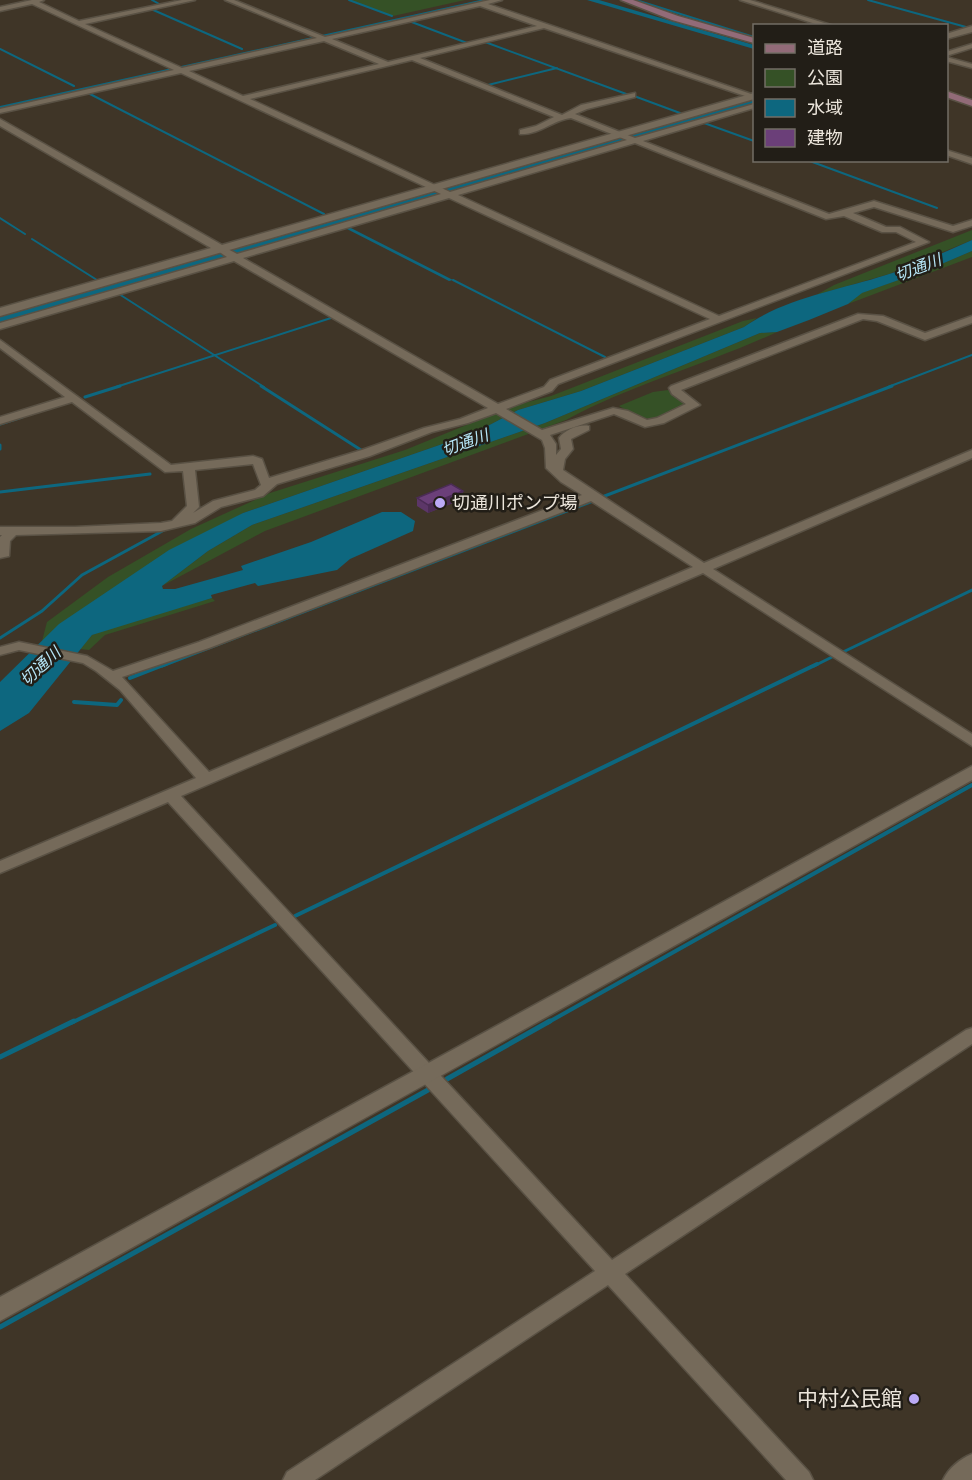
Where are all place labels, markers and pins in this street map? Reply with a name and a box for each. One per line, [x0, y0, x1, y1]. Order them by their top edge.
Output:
place label: 切通川ポンプ場 [452, 490, 577, 515]
marker: 切通川ポンプ場 [433, 496, 447, 510]
place label: 中村公民館 [797, 1384, 902, 1413]
marker: 中村公民館 [907, 1392, 921, 1406]

